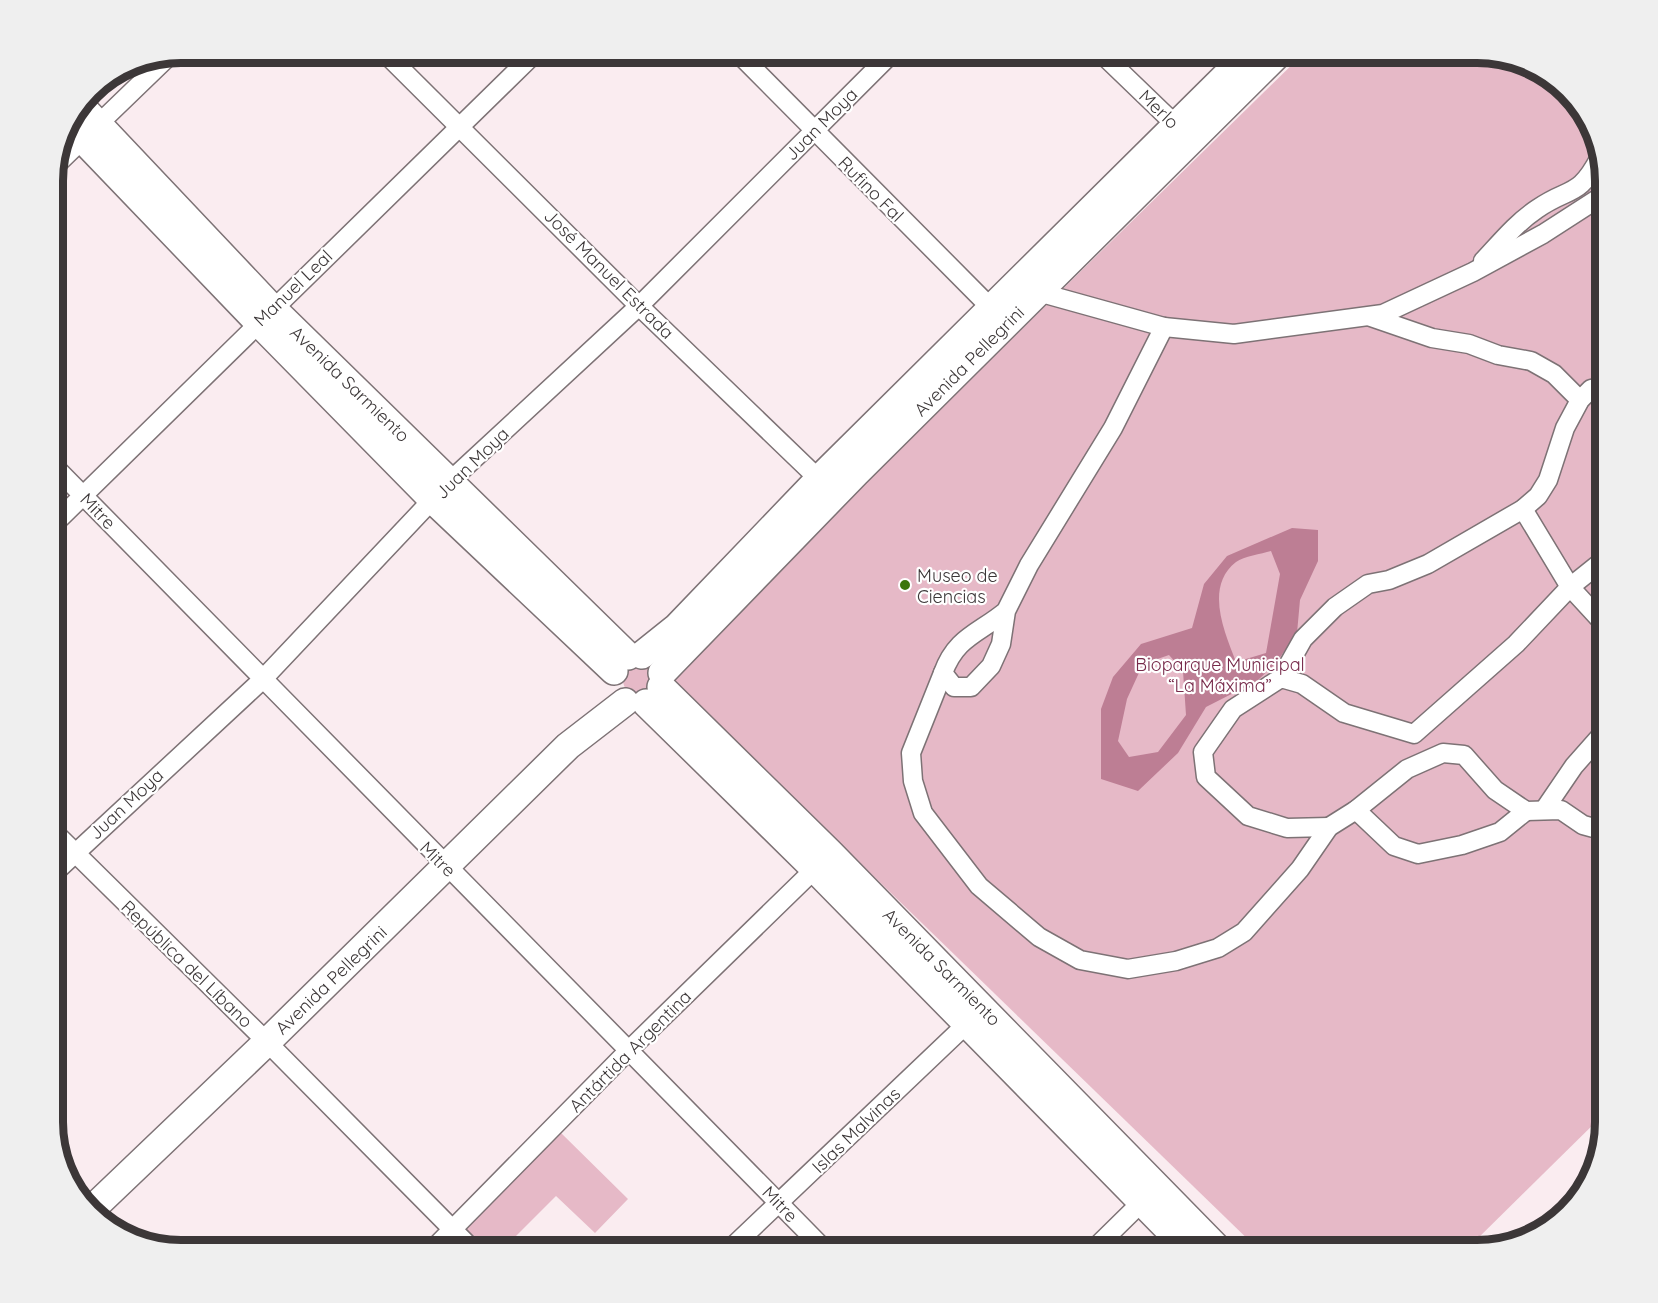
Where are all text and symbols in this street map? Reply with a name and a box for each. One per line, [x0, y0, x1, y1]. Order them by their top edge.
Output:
street label: Juan Moya [780, 83, 862, 165]
street label: Merlo [1134, 84, 1184, 134]
street label: Rufino Fal [833, 151, 909, 227]
street label: José Manuel Estrada [539, 204, 679, 344]
street label: Manuel Leal [249, 245, 337, 331]
street label: Avenida Pellegrini [909, 301, 1029, 421]
street label: Avenida Sarmiento [285, 321, 415, 447]
street label: Juan Moya [430, 422, 514, 504]
street label: Mitre [75, 488, 121, 534]
place label: Museo de Ciencias [917, 564, 998, 608]
marker: Museo de Ciencias [898, 578, 912, 592]
park label: Bioparque Municipal “La Máxima” [1135, 653, 1305, 697]
street label: Juan Moya [84, 764, 168, 844]
street label: Mitre [415, 836, 461, 882]
street label: República del Líbano [116, 895, 258, 1033]
street label: Avenida Sarmiento [878, 903, 1006, 1031]
street label: Avenida Pellegrini [270, 921, 392, 1039]
street label: Antártida Argentina [564, 985, 696, 1117]
street label: Islas Malvinas [807, 1082, 905, 1178]
street label: Mitre [757, 1181, 803, 1227]

